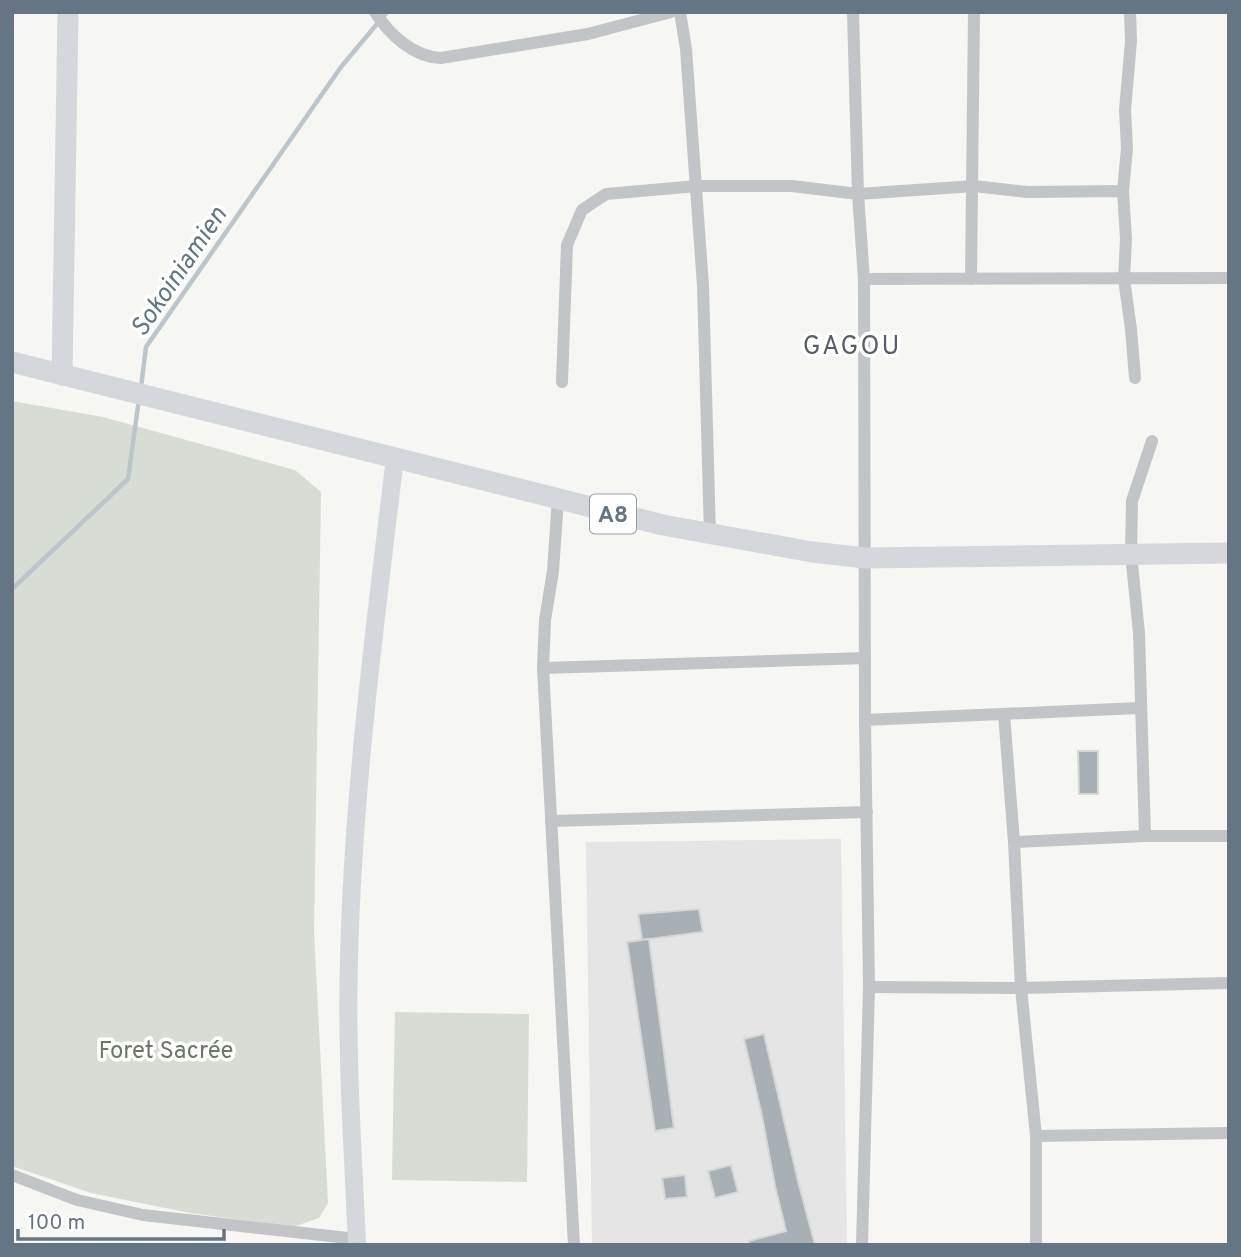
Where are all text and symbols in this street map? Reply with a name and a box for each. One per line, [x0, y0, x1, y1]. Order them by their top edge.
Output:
water label: Sokoiniamien [124, 201, 236, 344]
district label: GAGOU [803, 331, 901, 364]
road number: A8 [590, 494, 636, 534]
park label: Foret Sacrée [99, 1037, 233, 1067]
scale bar [18, 1198, 224, 1242]
text: 100 m [28, 1210, 85, 1237]

